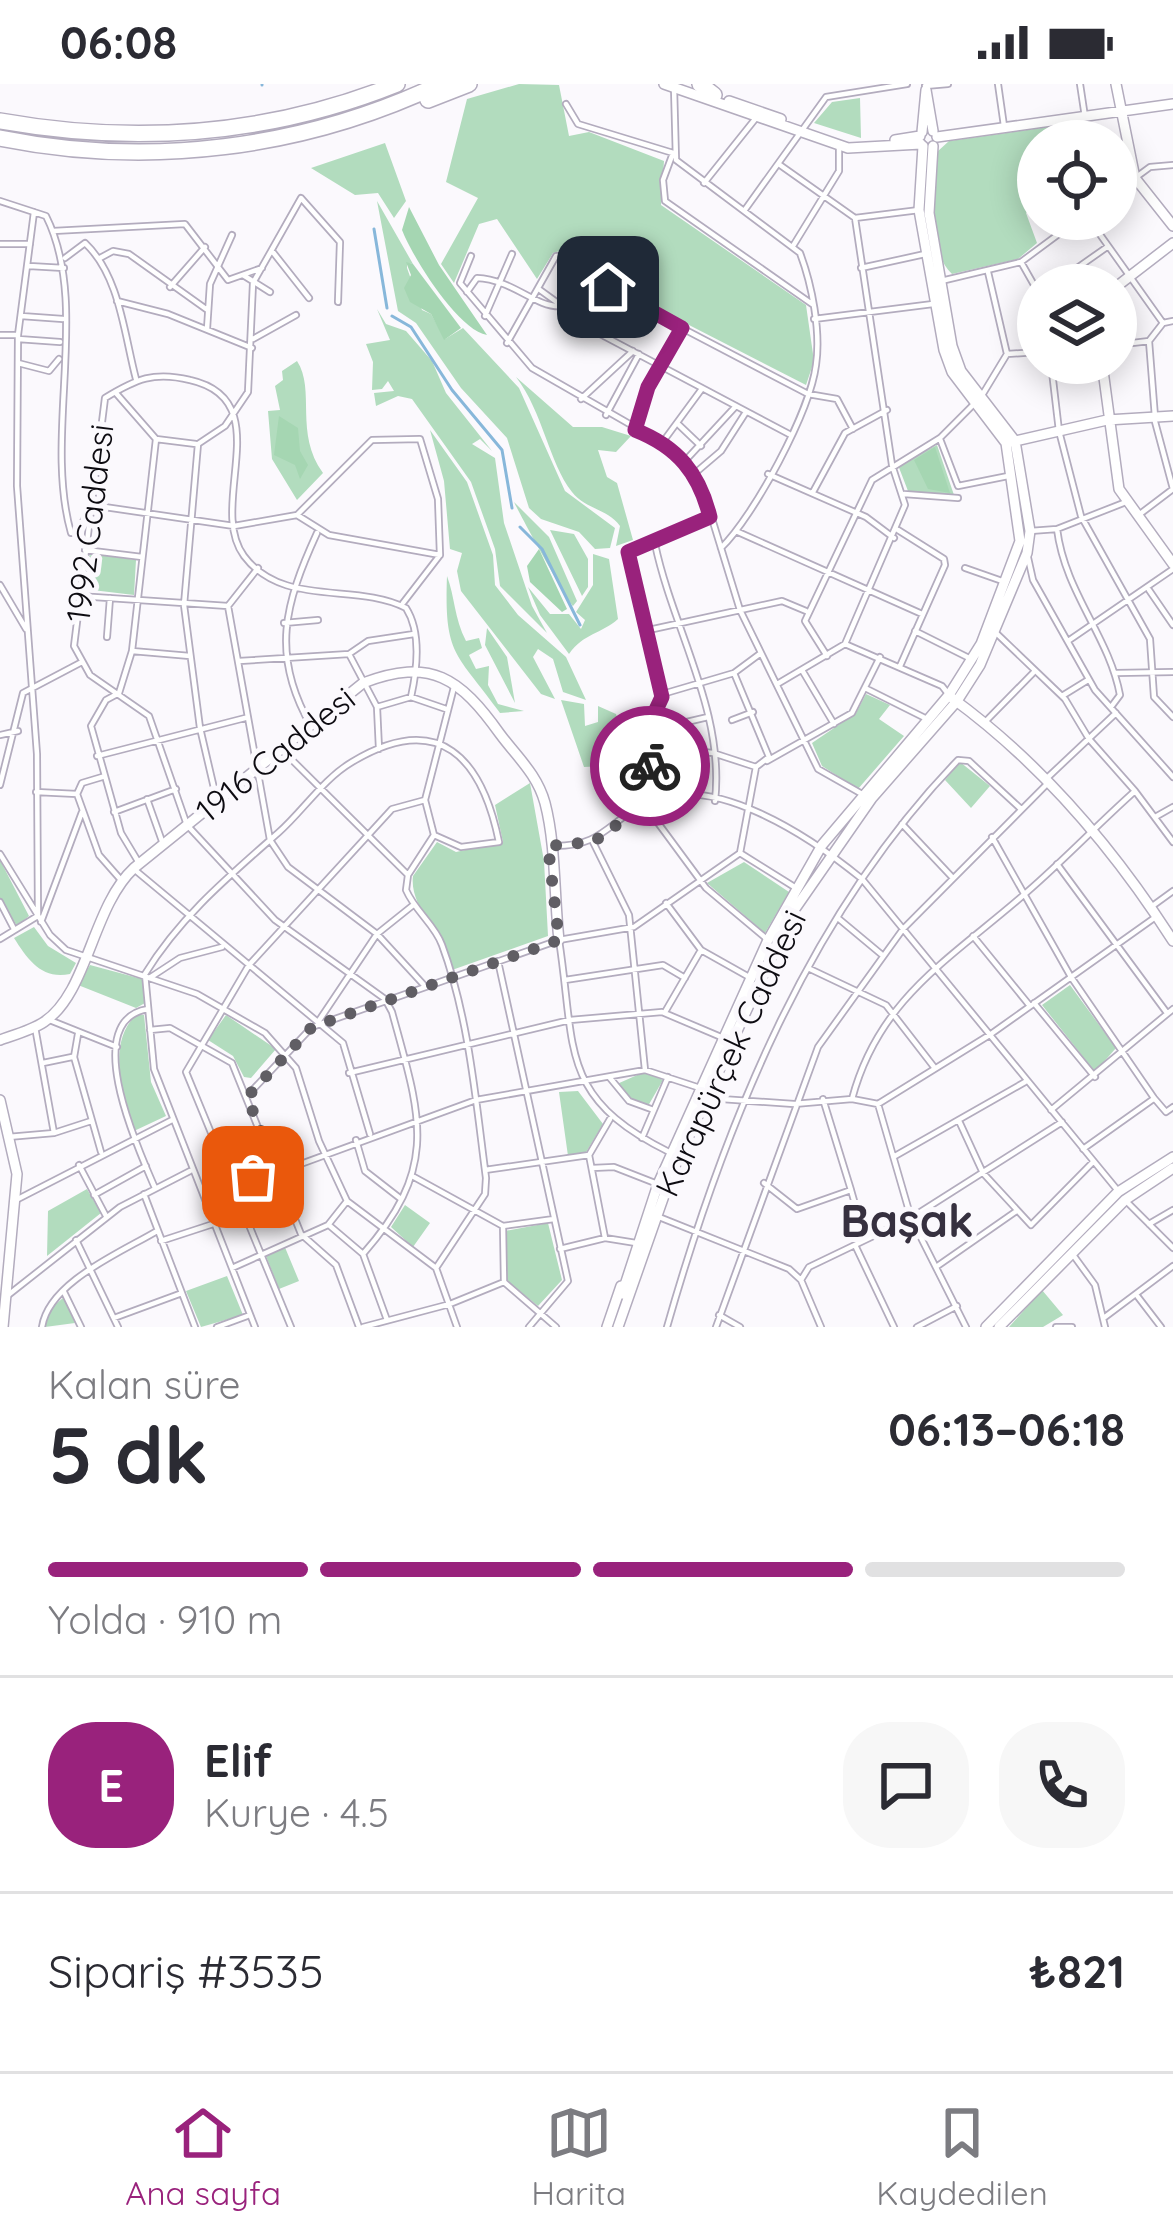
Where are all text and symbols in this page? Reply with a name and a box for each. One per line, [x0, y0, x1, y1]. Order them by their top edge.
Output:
text: 06:08 [60, 14, 177, 70]
map controls [1017, 120, 1137, 384]
button: locate [1017, 120, 1137, 240]
pin [557, 236, 659, 338]
icon: home [575, 254, 641, 320]
button: layers [1017, 264, 1137, 384]
street label: 1992 Caddesi [57, 422, 121, 624]
street label: 1916 Caddesi [187, 677, 363, 831]
courier [590, 706, 710, 826]
icon: bike [617, 733, 683, 799]
street label: Karapürçek Caddesi [646, 903, 814, 1203]
pin [202, 1126, 304, 1228]
icon: bag [220, 1144, 286, 1210]
district label: Başak [840, 1192, 974, 1248]
text: Kalan süre [48, 1360, 240, 1409]
text: 06:13–06:18 [888, 1401, 1125, 1457]
text: 5 dk [48, 1405, 208, 1503]
text: Yolda · 910 m [48, 1595, 282, 1644]
button: chat [843, 1722, 969, 1848]
button: phone [999, 1722, 1125, 1848]
text: Elif [204, 1732, 272, 1788]
text: E [98, 1757, 124, 1813]
text: Kurye · 4.5 [204, 1788, 389, 1837]
text: Sipariş #3535 [48, 1943, 323, 1999]
text: ₺821 [1029, 1943, 1125, 1999]
tab: Ana sayfa [125, 2100, 281, 2213]
tab: Harita [531, 2100, 626, 2213]
tab: Kaydedilen [876, 2100, 1048, 2213]

